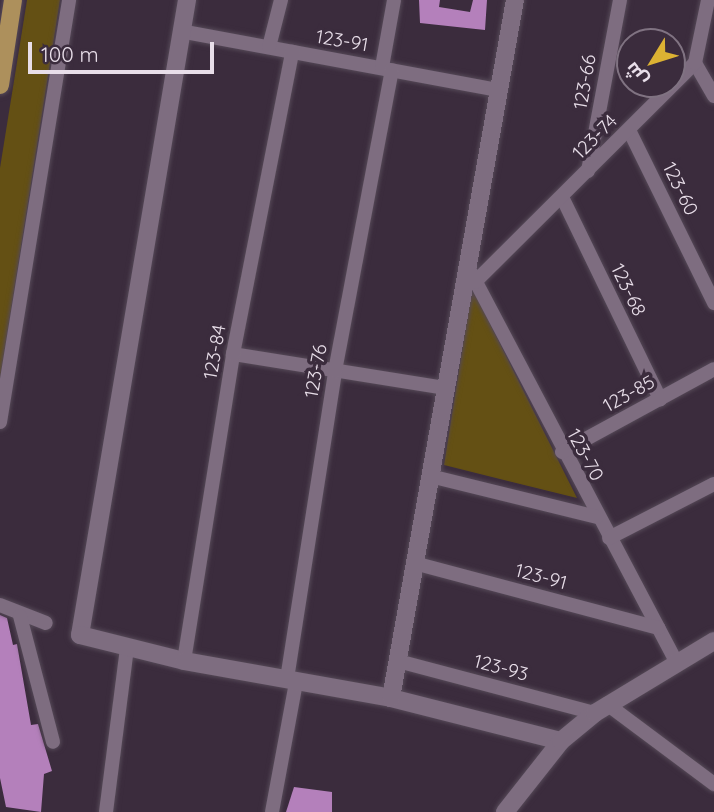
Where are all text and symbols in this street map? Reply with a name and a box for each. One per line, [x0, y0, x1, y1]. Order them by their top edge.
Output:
street label: 123-91 [314, 25, 370, 57]
scale bar [32, 28, 217, 72]
north arrow [616, 28, 686, 98]
text: 100 m [41, 41, 99, 67]
street label: 123-66 [569, 53, 601, 111]
text: ش [619, 58, 653, 92]
street label: 123-74 [568, 110, 622, 164]
street label: 123-60 [657, 159, 703, 219]
street label: 123-68 [606, 260, 650, 320]
street label: 123-84 [199, 323, 231, 381]
street label: 123-76 [300, 342, 332, 400]
street label: 123-85 [599, 371, 659, 417]
street label: 123-70 [562, 425, 608, 485]
street label: 123-91 [513, 559, 569, 595]
street label: 123-93 [471, 650, 531, 686]

